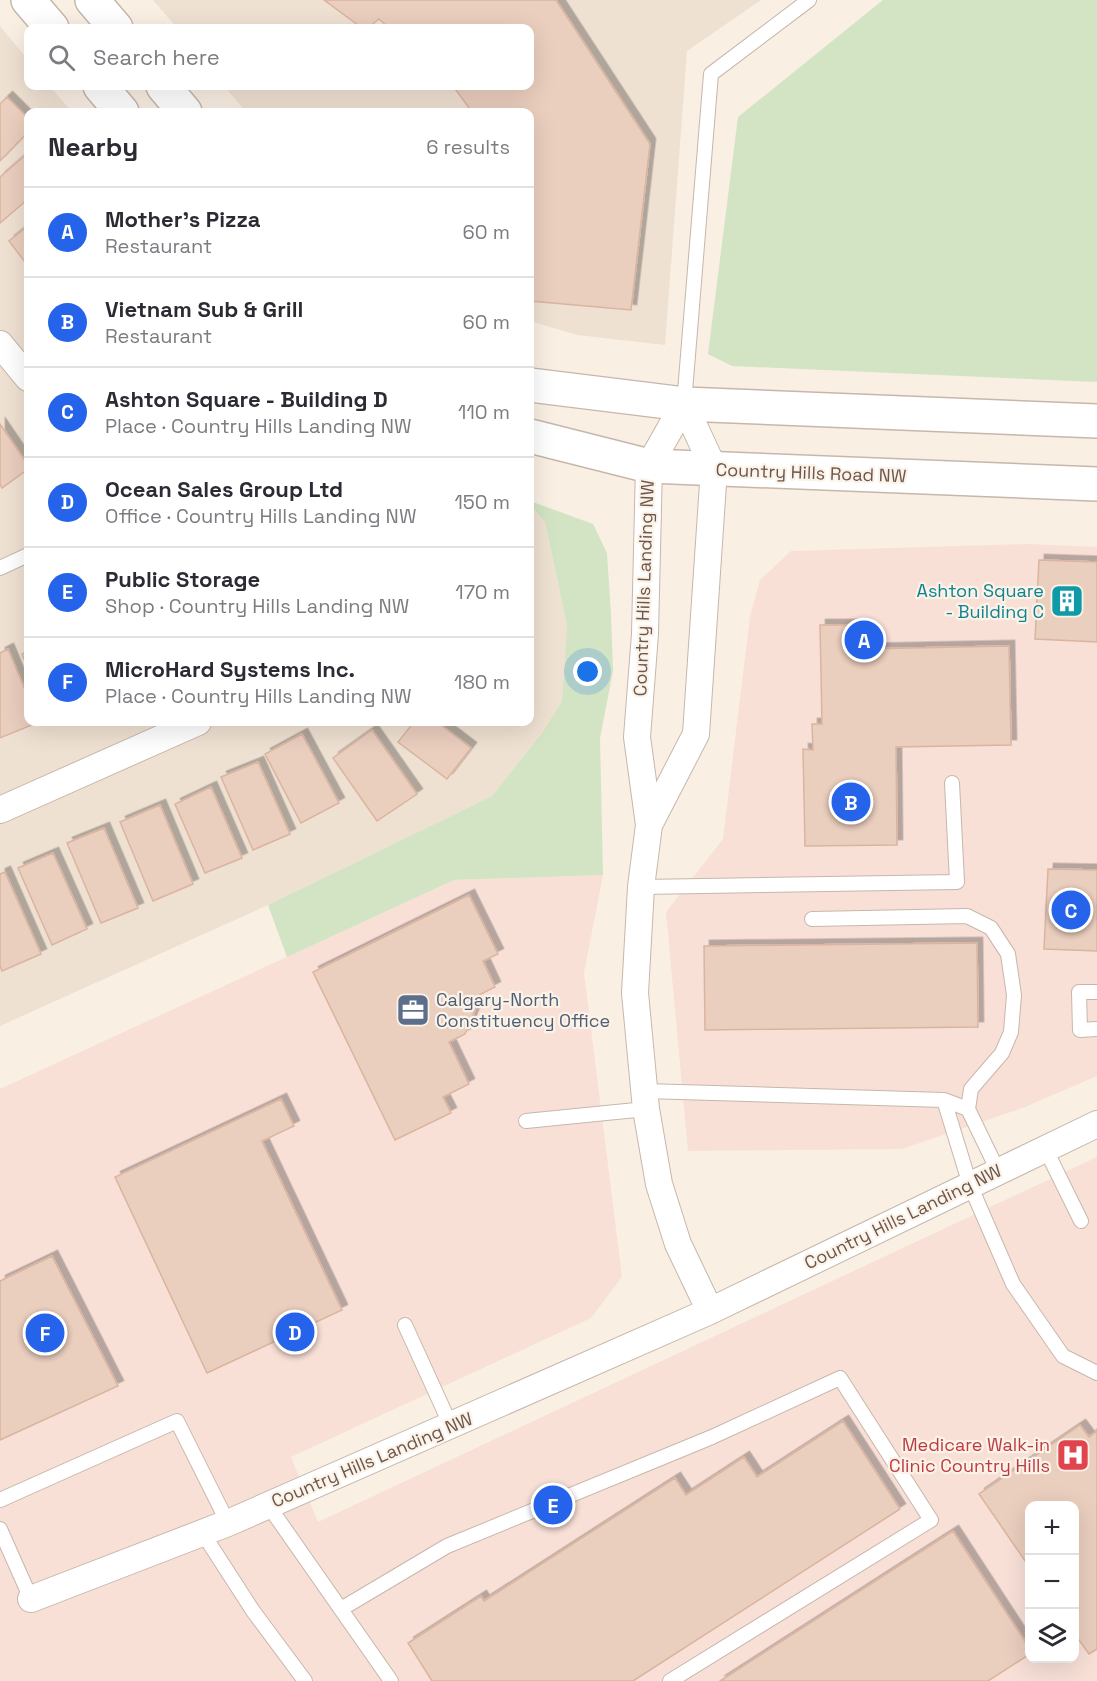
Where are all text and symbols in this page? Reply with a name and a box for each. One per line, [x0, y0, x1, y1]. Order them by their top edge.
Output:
search box [24, 24, 534, 90]
icon: search [45, 41, 78, 74]
text: Search here [93, 43, 220, 71]
text: Nearby [48, 130, 138, 164]
text: 6 results [426, 134, 510, 160]
text: Mother's Pizza [105, 205, 261, 233]
text: A [61, 219, 74, 245]
text: 60 m [463, 219, 510, 245]
text: Restaurant [105, 233, 212, 259]
text: Vietnam Sub & Grill [105, 295, 303, 323]
text: B [61, 309, 74, 335]
text: 60 m [463, 309, 510, 335]
text: Restaurant [105, 323, 212, 349]
text: Ashton Square - Building D [105, 385, 388, 413]
text: C [61, 399, 74, 425]
text: 110 m [458, 399, 510, 425]
text: Place · Country Hills Landing NW [105, 413, 412, 439]
street label: Country Hills Road NW [715, 458, 907, 487]
text: Ocean Sales Group Ltd [105, 475, 343, 503]
street label: Country Hills Landing NW [628, 479, 659, 697]
text: D [61, 489, 74, 515]
text: 150 m [455, 489, 510, 515]
text: Office · Country Hills Landing NW [105, 503, 416, 529]
text: Public Storage [105, 565, 260, 593]
text: E [62, 579, 73, 605]
text: 170 m [455, 579, 510, 605]
place label: Ashton Square - Building C [917, 579, 1044, 623]
building icon: Ashton Square - Building C [1049, 583, 1085, 619]
text: Shop · Country Hills Landing NW [105, 593, 409, 619]
pin: A [844, 618, 884, 662]
text: MicroHard Systems Inc. [105, 655, 355, 683]
your location [573, 657, 602, 686]
text: F [62, 669, 73, 695]
text: 180 m [454, 669, 510, 695]
text: Place · Country Hills Landing NW [105, 683, 412, 709]
pin: B [832, 780, 870, 824]
pin: C [1052, 888, 1090, 932]
place label: Calgary-North Constituency Office [436, 988, 610, 1032]
office icon: Calgary-North Constituency Office [395, 992, 431, 1028]
street label: Country Hills Landing NW [800, 1159, 1005, 1274]
pin: F [26, 1310, 64, 1356]
pin: D [276, 1310, 314, 1354]
street label: Country Hills Landing NW [268, 1407, 476, 1512]
place label: Medicare Walk-in Clinic Country Hills [889, 1433, 1050, 1477]
hospital icon: Medicare Walk-in Clinic Country Hills [1055, 1437, 1091, 1473]
pin: E [534, 1482, 572, 1528]
map controls [1025, 1501, 1079, 1663]
button: + [1025, 1501, 1079, 1555]
button: − [1025, 1555, 1079, 1609]
button: layers [1025, 1609, 1079, 1663]

